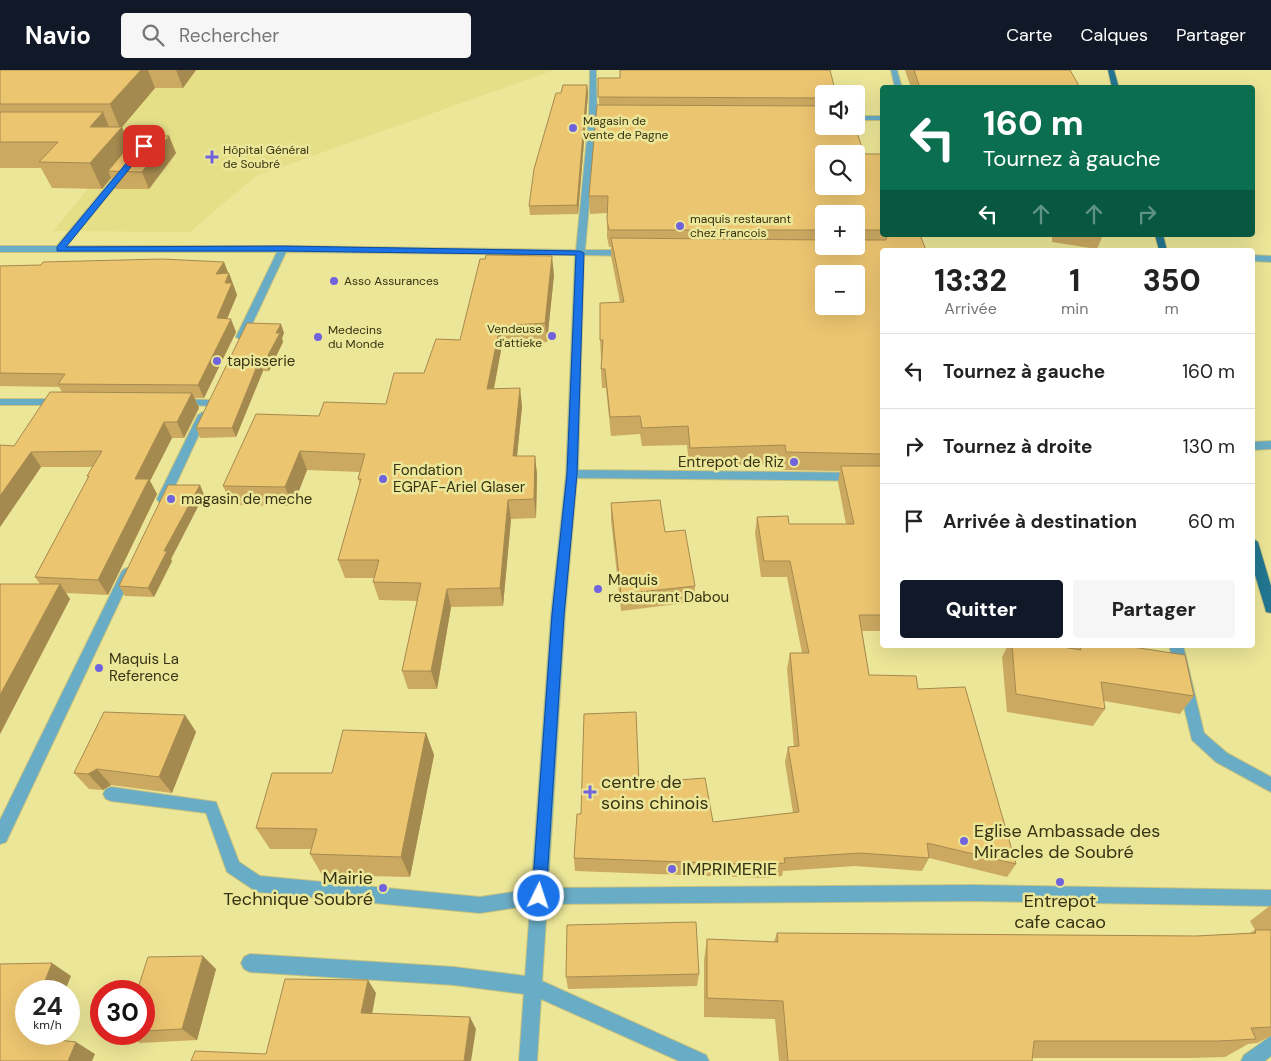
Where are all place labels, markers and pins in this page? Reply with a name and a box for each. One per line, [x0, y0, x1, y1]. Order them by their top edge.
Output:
place label: Magasin de vente de Pagne [583, 113, 669, 143]
marker: Magasin de vente de Pagne [567, 122, 579, 134]
pin [123, 125, 165, 167]
place label: Hôpital Général de Soubré [223, 142, 309, 172]
marker: Hôpital Général de Soubré [205, 150, 219, 164]
place label: maquis restaurant chez Francois [690, 211, 791, 241]
marker: maquis restaurant chez Francois [674, 220, 686, 232]
place label: Asso Assurances [344, 273, 439, 289]
marker: Asso Assurances [328, 275, 340, 287]
place label: Vendeuse d'attieke [487, 321, 542, 351]
place label: Medecins du Monde [328, 322, 384, 352]
marker: Vendeuse d'attieke [546, 330, 558, 342]
marker: Medecins du Monde [312, 331, 324, 343]
place label: tapisserie [227, 351, 295, 371]
marker: tapisserie [211, 355, 223, 367]
place label: Entrepot de Riz [678, 452, 784, 472]
marker: Entrepot de Riz [788, 456, 800, 468]
place label: Fondation EGPAF-Ariel Glaser [393, 460, 526, 497]
marker: Fondation EGPAF-Ariel Glaser [377, 473, 389, 485]
place label: magasin de meche [181, 489, 312, 509]
marker: magasin de meche [165, 493, 177, 505]
place label: Maquis restaurant Dabou [608, 570, 729, 607]
marker: Maquis restaurant Dabou [592, 583, 604, 595]
place label: Maquis La Reference [109, 649, 179, 686]
marker: Maquis La Reference [93, 662, 105, 674]
place label: centre de soins chinois [601, 770, 709, 815]
marker: centre de soins chinois [583, 785, 597, 799]
place label: Eglise Ambassade des Miracles de Soubré [974, 819, 1160, 864]
marker: Eglise Ambassade des Miracles de Soubré [958, 835, 970, 847]
place label: IMPRIMERIE [682, 857, 777, 881]
marker: IMPRIMERIE [666, 863, 678, 875]
place label: Mairie Technique Soubré [223, 866, 373, 911]
marker: Entrepot cafe cacao [1054, 876, 1066, 888]
marker: Mairie Technique Soubré [377, 882, 389, 894]
place label: Entrepot cafe cacao [1014, 889, 1106, 934]

